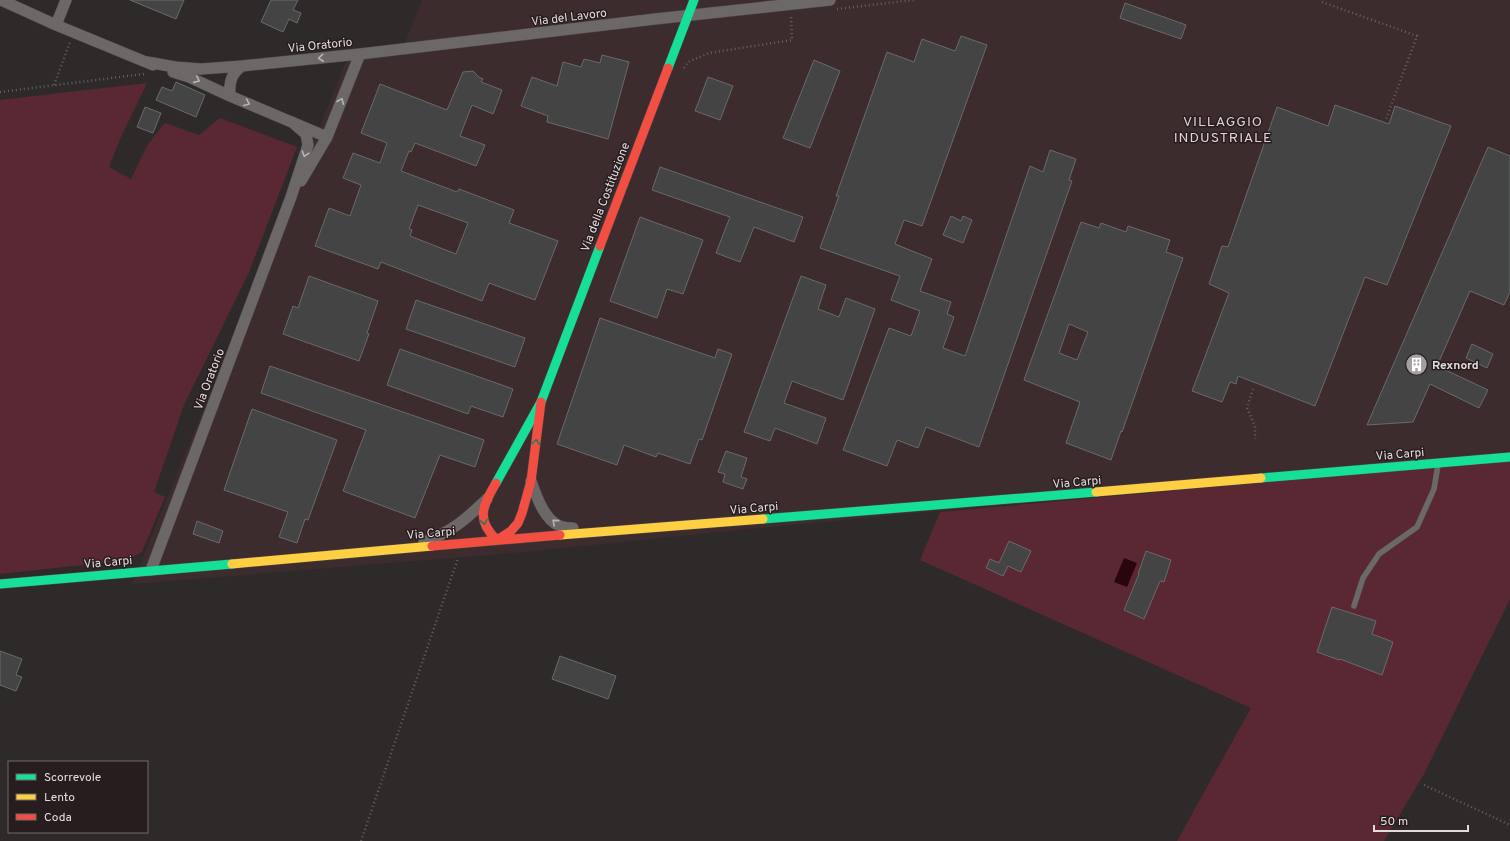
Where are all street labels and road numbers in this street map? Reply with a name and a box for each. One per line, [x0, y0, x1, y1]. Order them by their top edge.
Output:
street label: Via del Lavoro [530, 5, 608, 31]
street label: Via Oratorio [287, 35, 353, 57]
street label: Via della Costituzione [578, 140, 634, 254]
street label: Via Oratorio [191, 346, 229, 412]
street label: Via Carpi [1375, 445, 1425, 465]
street label: Via Carpi [1052, 473, 1102, 493]
street label: Via Carpi [729, 499, 779, 519]
street label: Via Carpi [406, 524, 456, 544]
street label: Via Carpi [83, 553, 133, 573]

